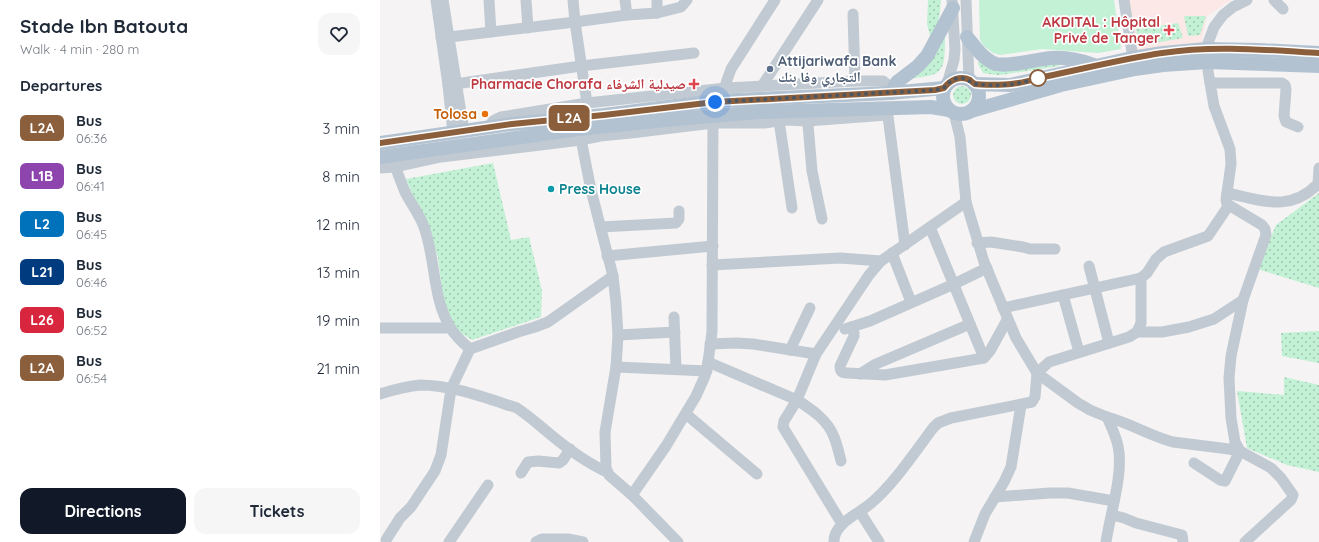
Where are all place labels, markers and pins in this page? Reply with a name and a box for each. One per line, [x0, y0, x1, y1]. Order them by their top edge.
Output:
place label: AKDITAL : Hôpital Privé de Tanger [1042, 13, 1160, 47]
marker: AKDITAL : Hôpital Privé de Tanger [1163, 24, 1175, 36]
place label: Attijariwafa Bank التجاري وفا بنك [778, 52, 896, 88]
marker: Attijariwafa Bank التجاري وفا بنك [765, 64, 775, 74]
unlabelled marker [1029, 69, 1047, 87]
place label: Pharmacie Chorafa صيدلية الشرفاء [471, 75, 686, 93]
marker: Pharmacie Chorafa صيدلية الشرفاء [689, 79, 699, 89]
place label: Tolosa [433, 105, 477, 123]
marker: Tolosa [480, 109, 490, 119]
place label: Press House [559, 180, 641, 198]
marker: Press House [546, 184, 556, 194]

